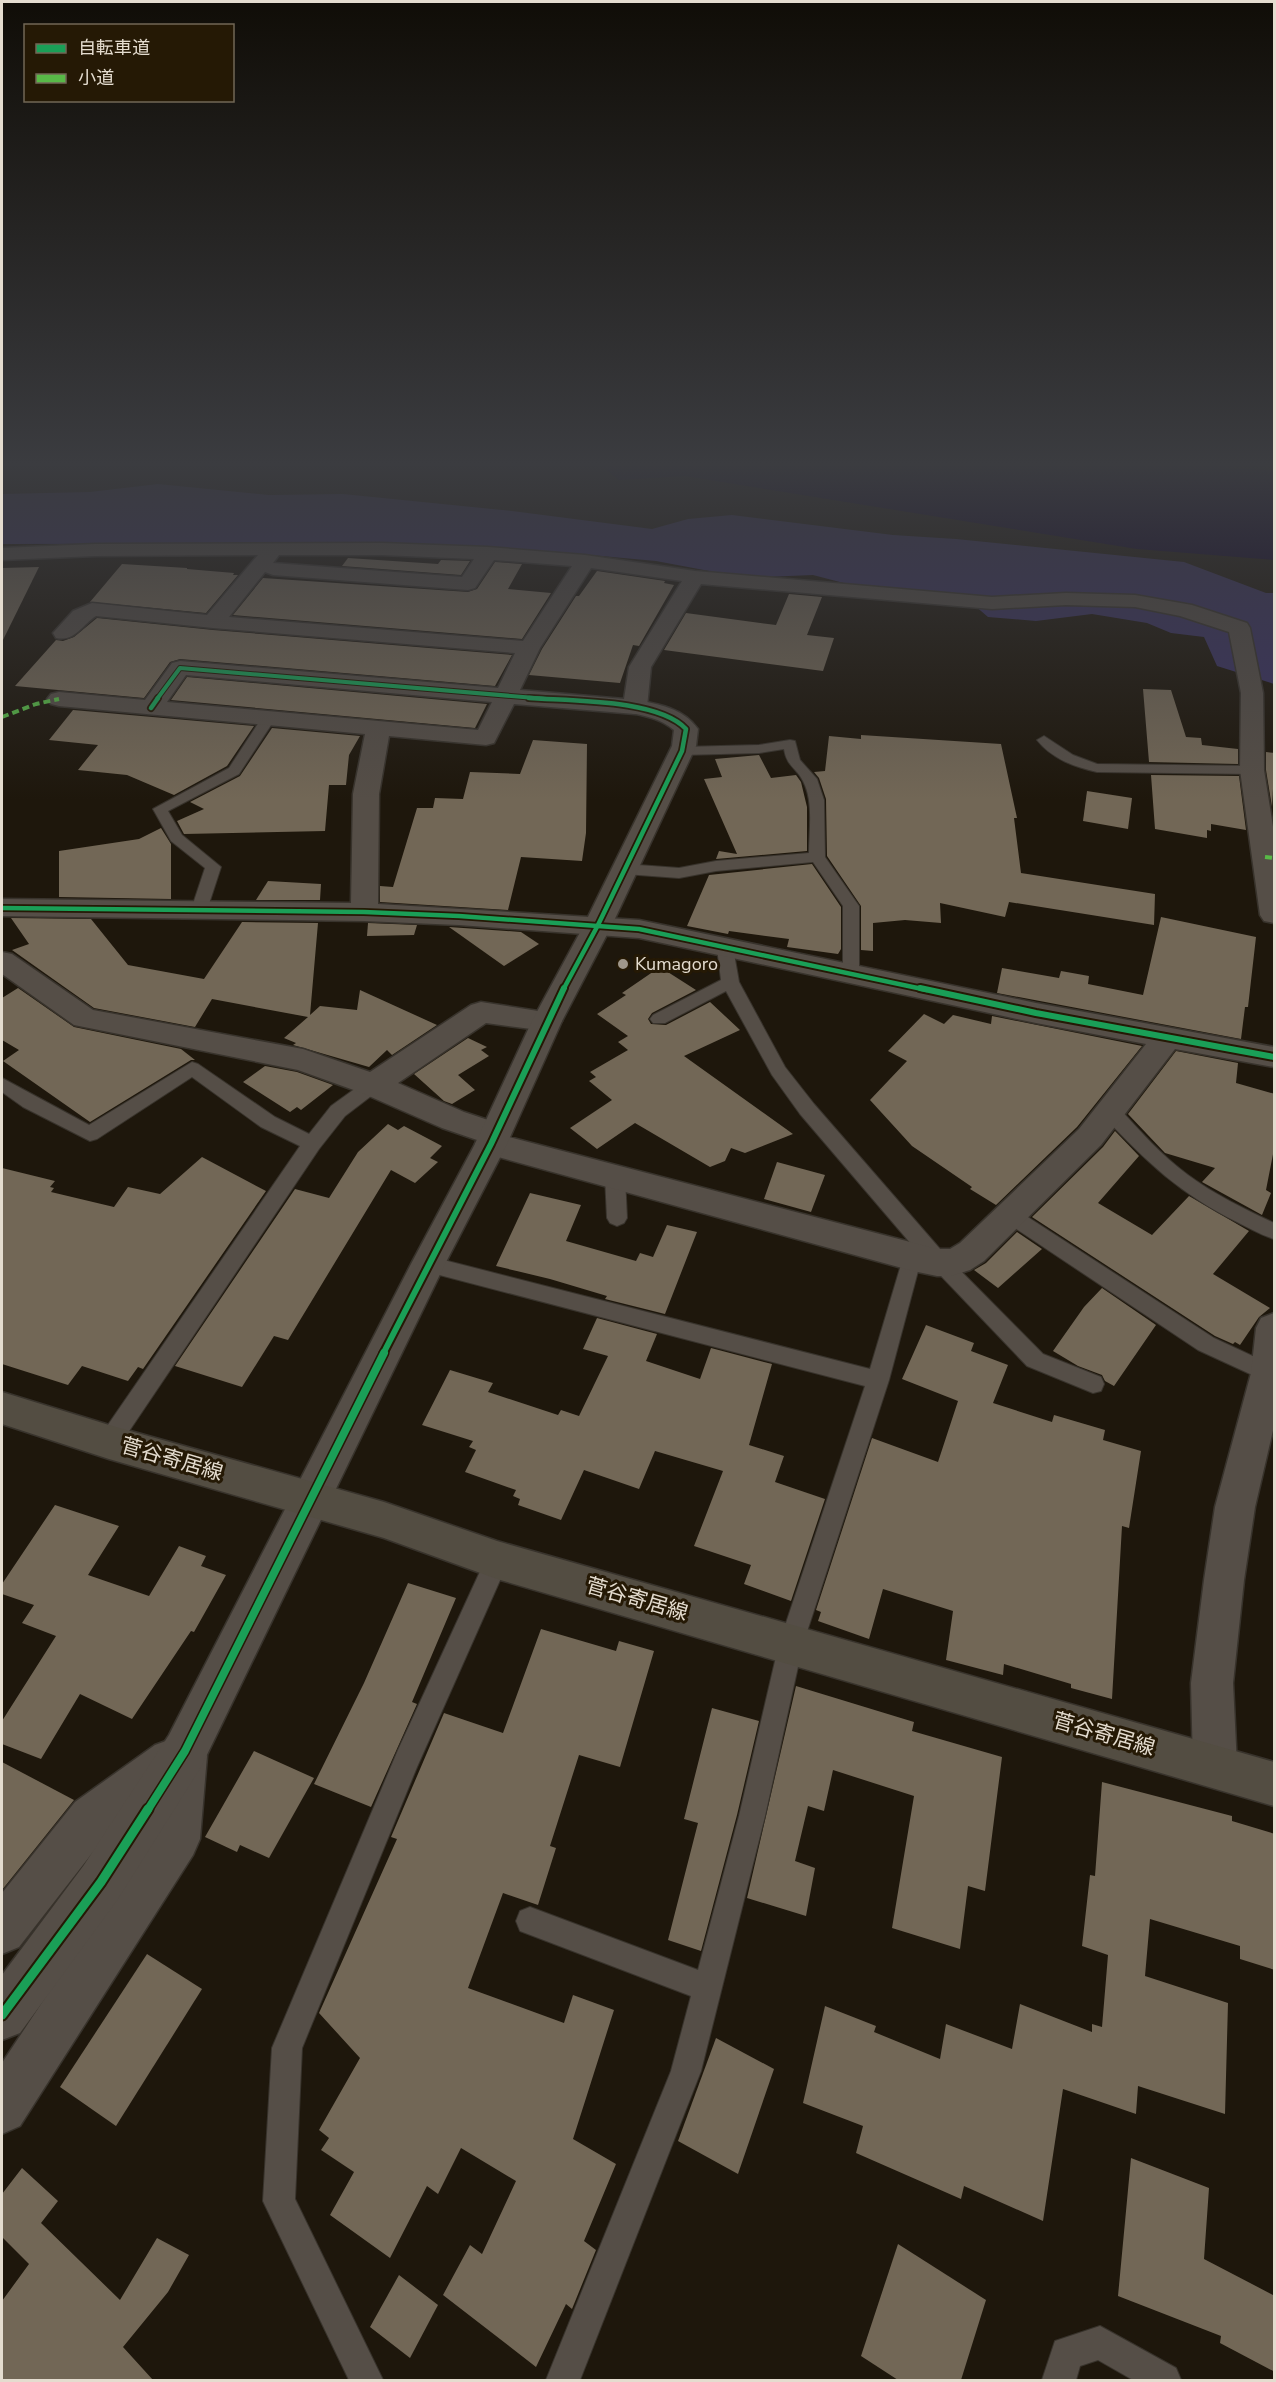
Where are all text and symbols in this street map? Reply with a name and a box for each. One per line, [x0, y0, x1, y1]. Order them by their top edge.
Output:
legend [24, 24, 234, 102]
text: 自転車道 [78, 36, 150, 60]
text: 小道 [78, 66, 114, 90]
place label: Kumagoro [635, 952, 718, 976]
marker: Kumagoro [616, 957, 630, 971]
street label: 菅谷寄居線 [118, 1431, 226, 1487]
street label: 菅谷寄居線 [583, 1571, 691, 1627]
street label: 菅谷寄居線 [1050, 1706, 1158, 1762]

